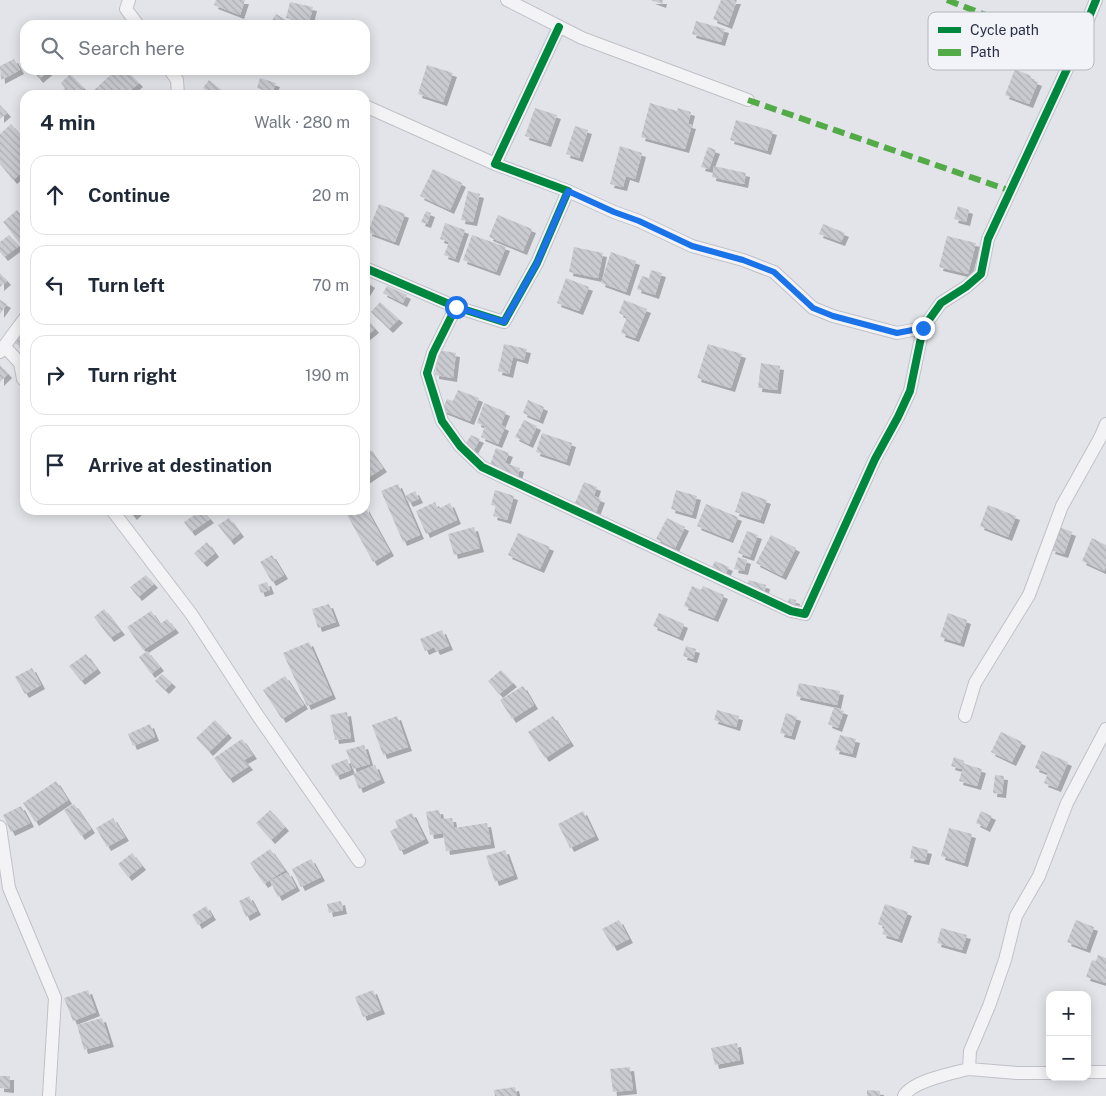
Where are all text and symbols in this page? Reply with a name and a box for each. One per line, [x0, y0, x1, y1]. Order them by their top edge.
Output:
legend [928, 12, 1094, 70]
search box [20, 20, 370, 75]
text: Cycle path [970, 22, 1039, 38]
icon: search [38, 34, 66, 62]
text: Search here [78, 37, 185, 59]
text: Path [970, 44, 1000, 60]
text: 4 min [40, 110, 95, 135]
text: Walk · 280 m [254, 113, 350, 132]
icon: ahead [41, 181, 69, 209]
text: Continue [88, 184, 170, 206]
text: 20 m [312, 186, 349, 205]
icon: left [41, 271, 69, 299]
text: Turn left [88, 274, 165, 296]
text: 70 m [312, 276, 349, 295]
route start [445, 296, 468, 319]
route end [912, 317, 935, 340]
icon: right [41, 361, 69, 389]
text: Turn right [88, 364, 177, 386]
text: 190 m [305, 366, 349, 385]
icon: arrive [41, 451, 69, 479]
text: Arrive at destination [88, 454, 272, 476]
map controls [1046, 991, 1091, 1081]
button: + [1046, 991, 1091, 1036]
button: − [1046, 1036, 1091, 1081]

